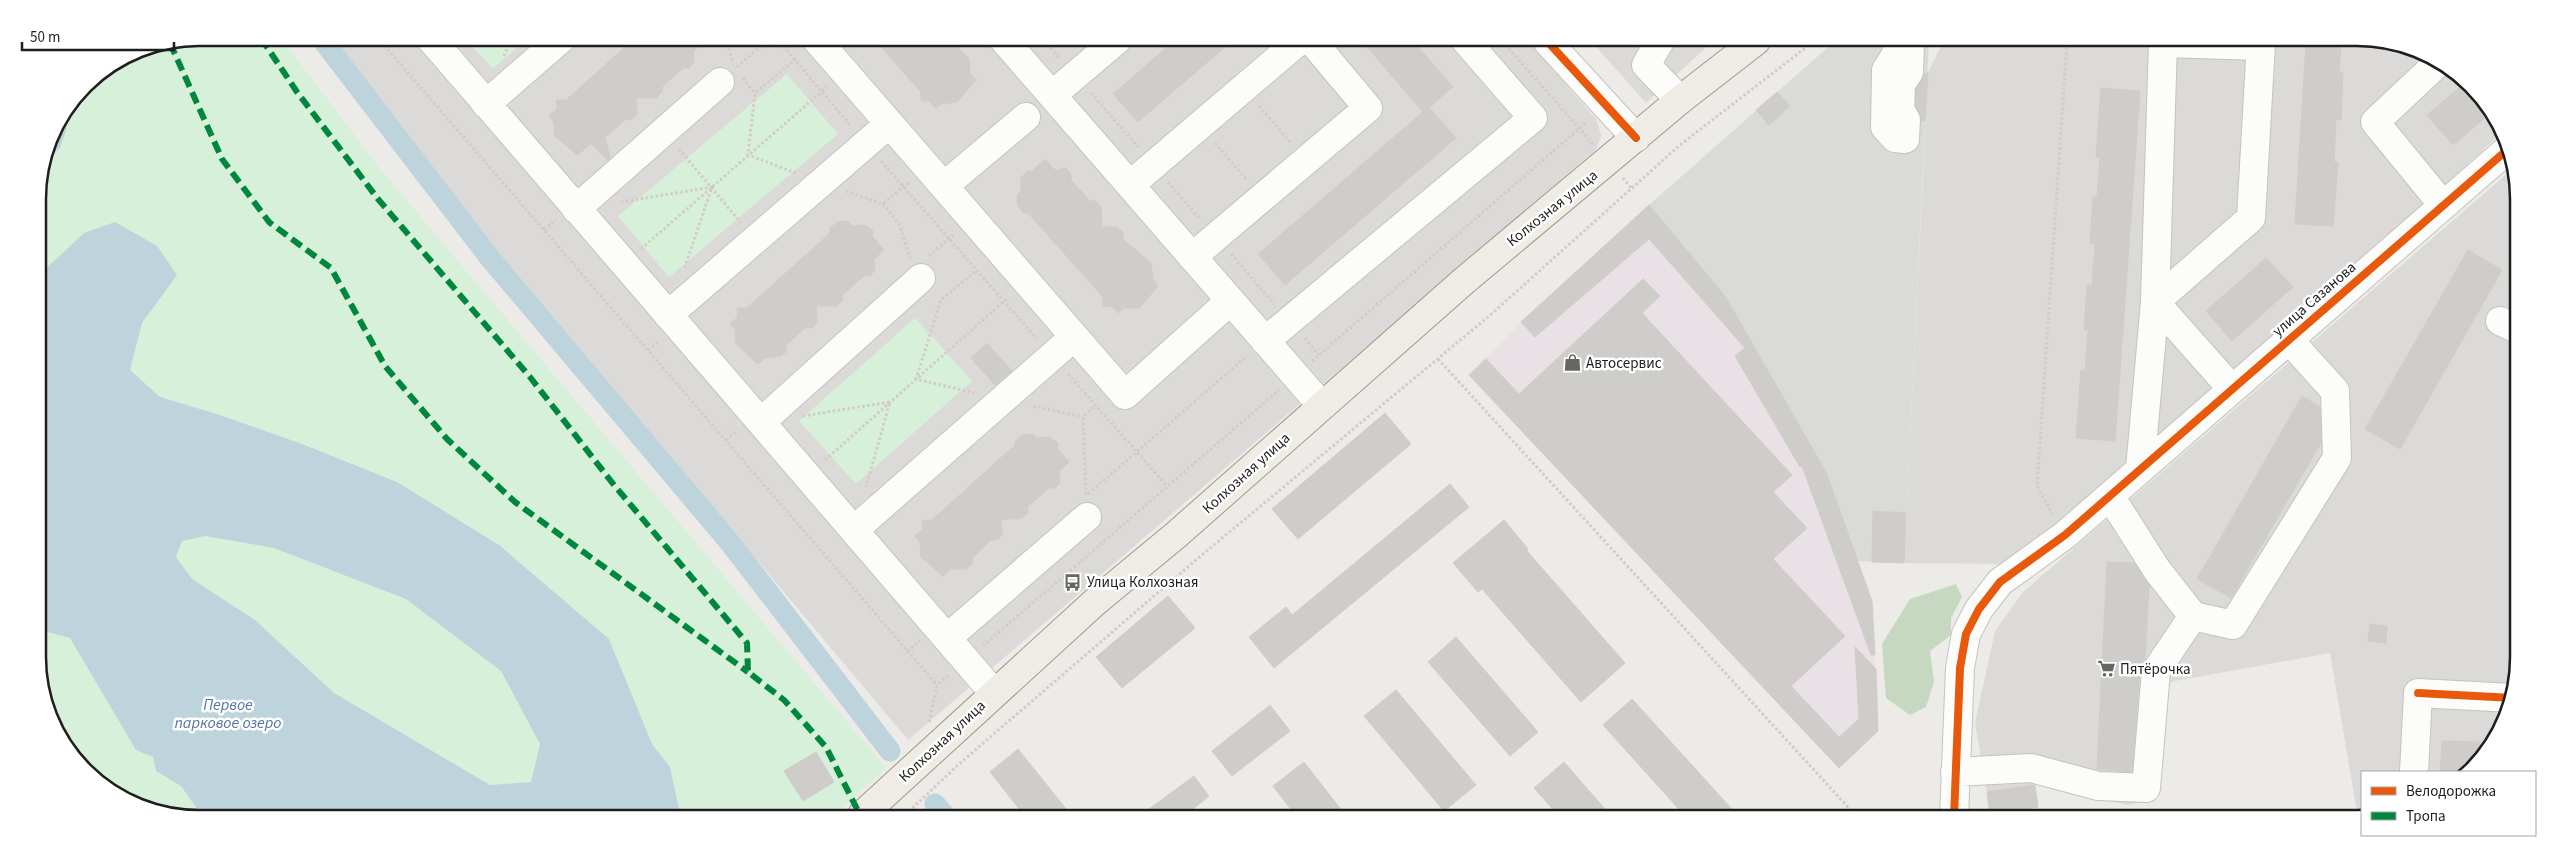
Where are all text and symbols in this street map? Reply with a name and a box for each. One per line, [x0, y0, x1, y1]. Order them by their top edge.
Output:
scale bar [22, 20, 175, 52]
text: 50 m [30, 27, 60, 48]
street label: Колхозная улица [1502, 165, 1602, 252]
street label: улица Сазанова [2268, 257, 2361, 342]
shop icon: Автосервис [1562, 353, 1582, 373]
place label: Автосервис [1586, 353, 1662, 374]
street label: Колхозная улица [1198, 428, 1295, 519]
bus stop icon: Улица Колхозная [1063, 572, 1083, 592]
place label: Улица Колхозная [1087, 572, 1198, 593]
supermarket icon: Пятёрочка [2096, 659, 2116, 679]
place label: Пятёрочка [2120, 659, 2191, 680]
water label: Первое парковое озеро [174, 694, 282, 734]
street label: Колхозная улица [894, 696, 990, 787]
legend [2361, 771, 2536, 836]
text: Велодорожка [2406, 781, 2496, 802]
text: Тропа [2406, 806, 2446, 827]

